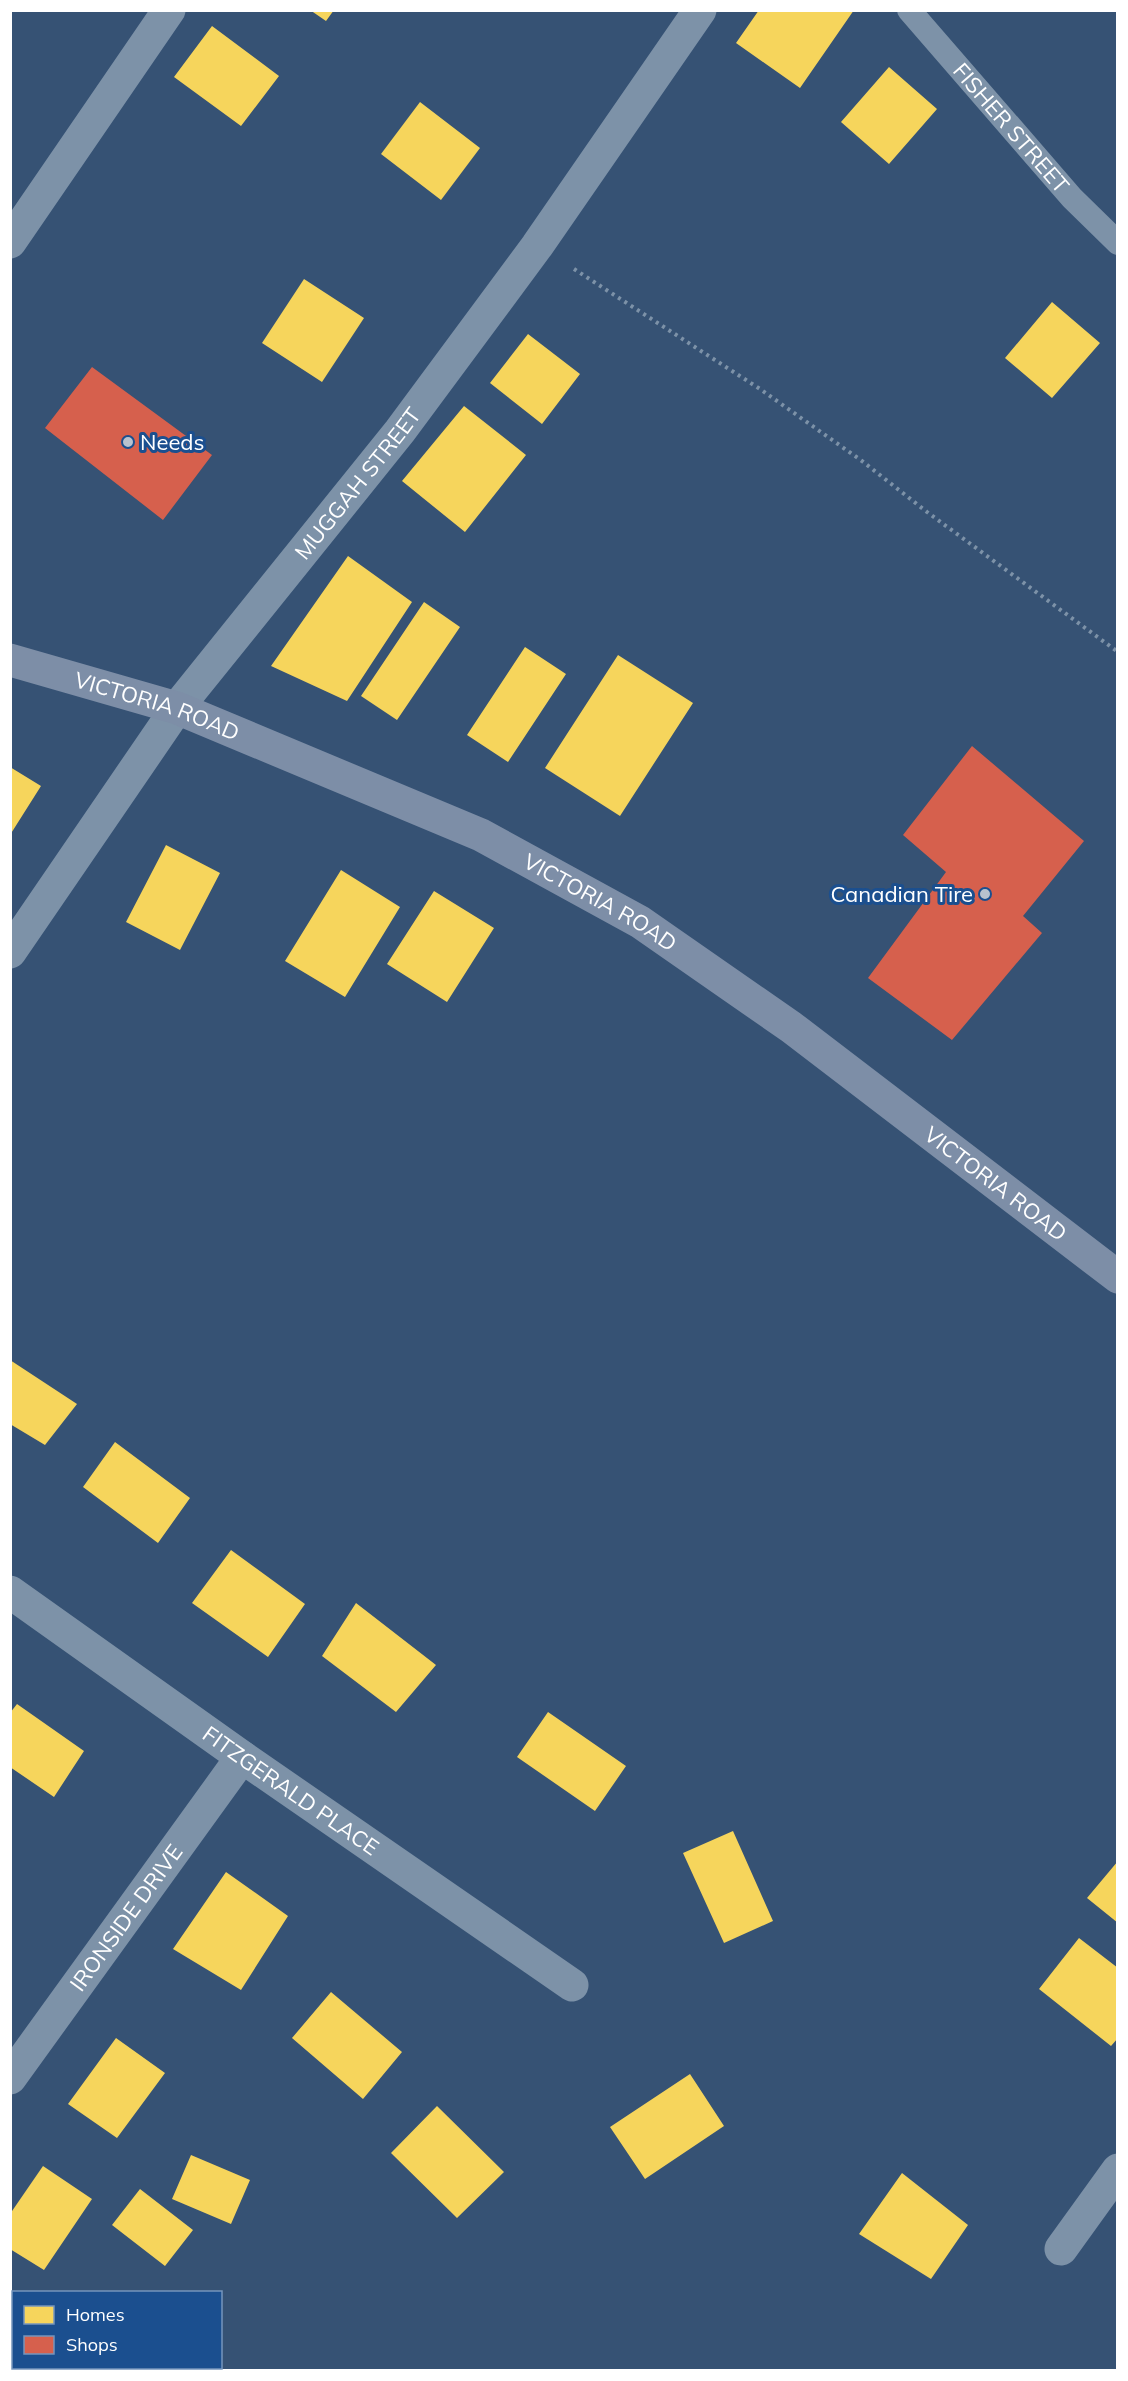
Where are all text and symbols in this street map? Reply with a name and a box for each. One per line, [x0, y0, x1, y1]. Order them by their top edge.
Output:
street label: FISHER STREET [947, 57, 1075, 199]
street label: MUGGAH STREET [288, 402, 427, 565]
place label: Needs [140, 428, 204, 456]
marker: Needs [121, 435, 135, 449]
street label: VICTORIA ROAD [71, 665, 244, 747]
street label: VICTORIA ROAD [519, 847, 682, 957]
place label: Canadian Tire [830, 880, 973, 908]
marker: Canadian Tire [978, 887, 992, 901]
street label: VICTORIA ROAD [919, 1120, 1073, 1247]
street label: FITZGERALD PLACE [197, 1720, 384, 1861]
street label: IRONSIDE DRIVE [64, 1839, 188, 1996]
legend [12, 2291, 222, 2369]
text: Homes [66, 2303, 125, 2326]
text: Shops [66, 2333, 118, 2356]

